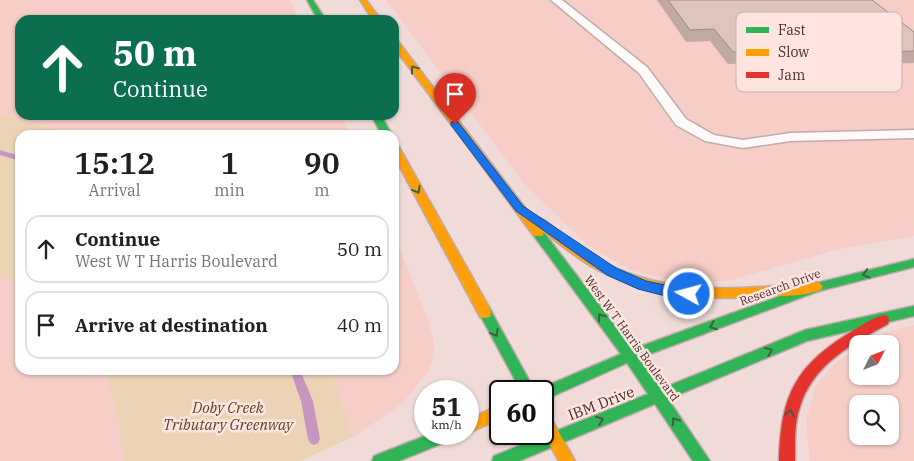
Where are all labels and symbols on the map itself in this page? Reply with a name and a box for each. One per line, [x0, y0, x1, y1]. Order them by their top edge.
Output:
legend [736, 12, 902, 92]
text: Fast [778, 21, 806, 39]
text: Slow [778, 43, 809, 61]
one-way arrow [412, 66, 420, 75]
text: Jam [778, 66, 805, 84]
pin [434, 73, 476, 124]
one-way arrow [411, 185, 421, 194]
street label: Research Drive [737, 265, 823, 309]
position arrow [662, 267, 714, 319]
one-way arrow [862, 268, 871, 279]
street label: West W T Harris Boulevard [581, 272, 683, 404]
one-way arrow [598, 314, 606, 323]
one-way arrow [709, 320, 718, 330]
one-way arrow [489, 327, 499, 336]
north arrow [849, 335, 899, 385]
one-way arrow [764, 347, 772, 357]
speed limit sign: 60 [489, 380, 554, 445]
street label: IBM Drive [565, 382, 637, 424]
park label: Doby Creek Tributary Greenway [163, 398, 294, 434]
one-way arrow [784, 408, 795, 417]
one-way arrow [595, 416, 604, 426]
one-way arrow [672, 417, 681, 426]

